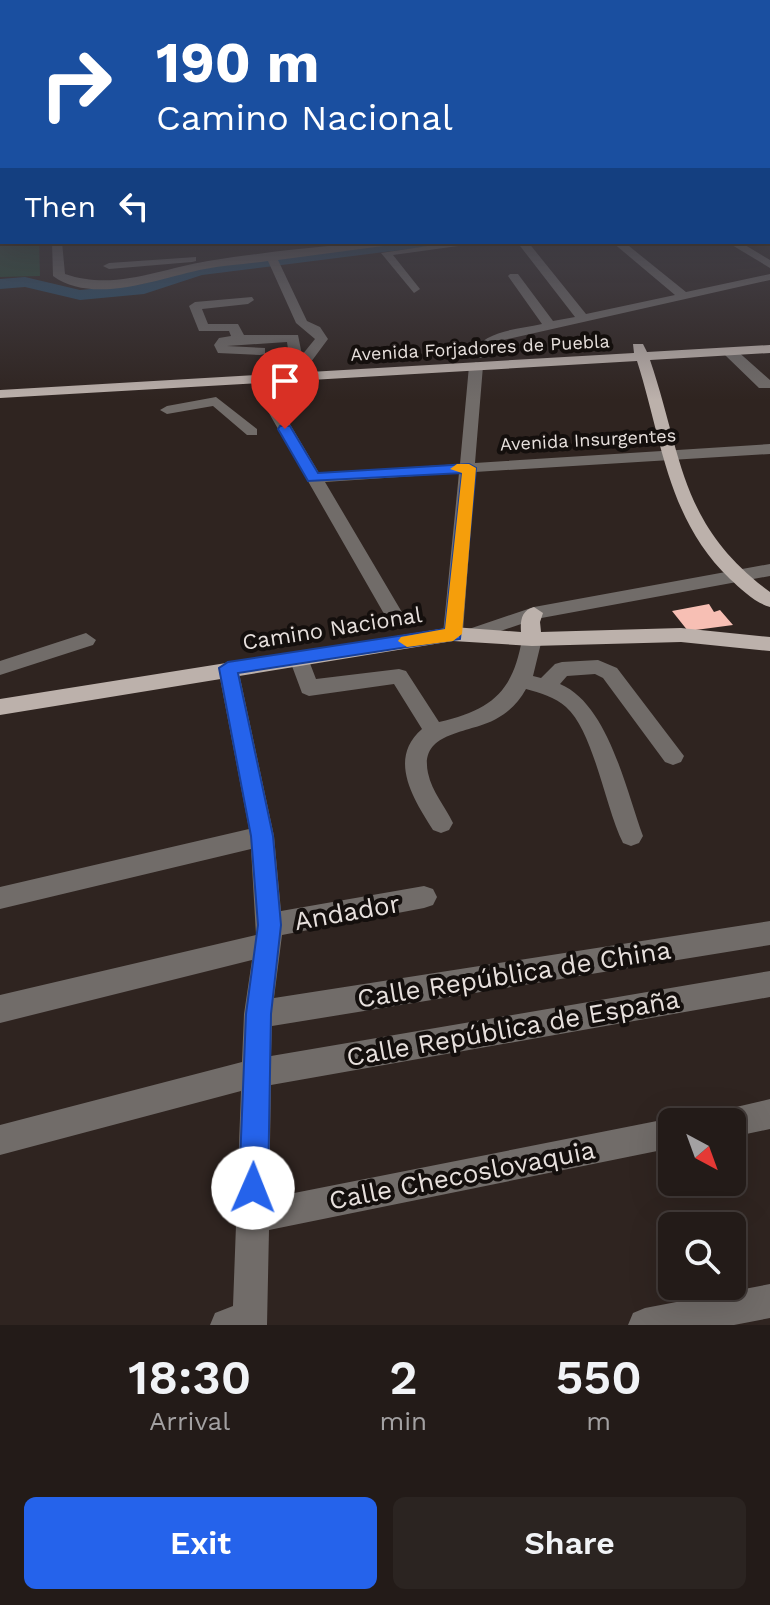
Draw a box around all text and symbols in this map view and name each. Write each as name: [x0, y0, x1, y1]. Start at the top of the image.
text: 190 m: [156, 30, 319, 96]
icon: right: [24, 32, 128, 136]
text: Camino Nacional: [156, 97, 453, 139]
icon: left: [112, 184, 156, 228]
text: Then: [24, 189, 96, 224]
street label: Avenida Forjadores de Puebla: [350, 330, 610, 365]
pin: [251, 347, 319, 429]
icon: arrive: [263, 359, 307, 403]
street label: Avenida Insurgentes: [499, 424, 677, 455]
street label: Camino Nacional: [241, 602, 424, 655]
street label: Andador: [292, 888, 402, 936]
street label: Calle República de China: [355, 934, 673, 1014]
street label: Calle República de España: [344, 984, 682, 1072]
north arrow: [658, 1108, 746, 1196]
map controls: [658, 1108, 746, 1300]
street label: Calle Checoslovaquia: [326, 1134, 598, 1216]
position arrow: [211, 1146, 295, 1230]
button: search: [658, 1212, 746, 1300]
text: 18:30: [128, 1349, 251, 1406]
text: 2: [389, 1349, 418, 1406]
text: 550: [555, 1349, 642, 1406]
text: Arrival: [149, 1406, 230, 1436]
text: min: [379, 1406, 427, 1436]
text: m: [586, 1406, 611, 1436]
button: Exit: [24, 1497, 377, 1589]
button: Share: [393, 1497, 746, 1589]

